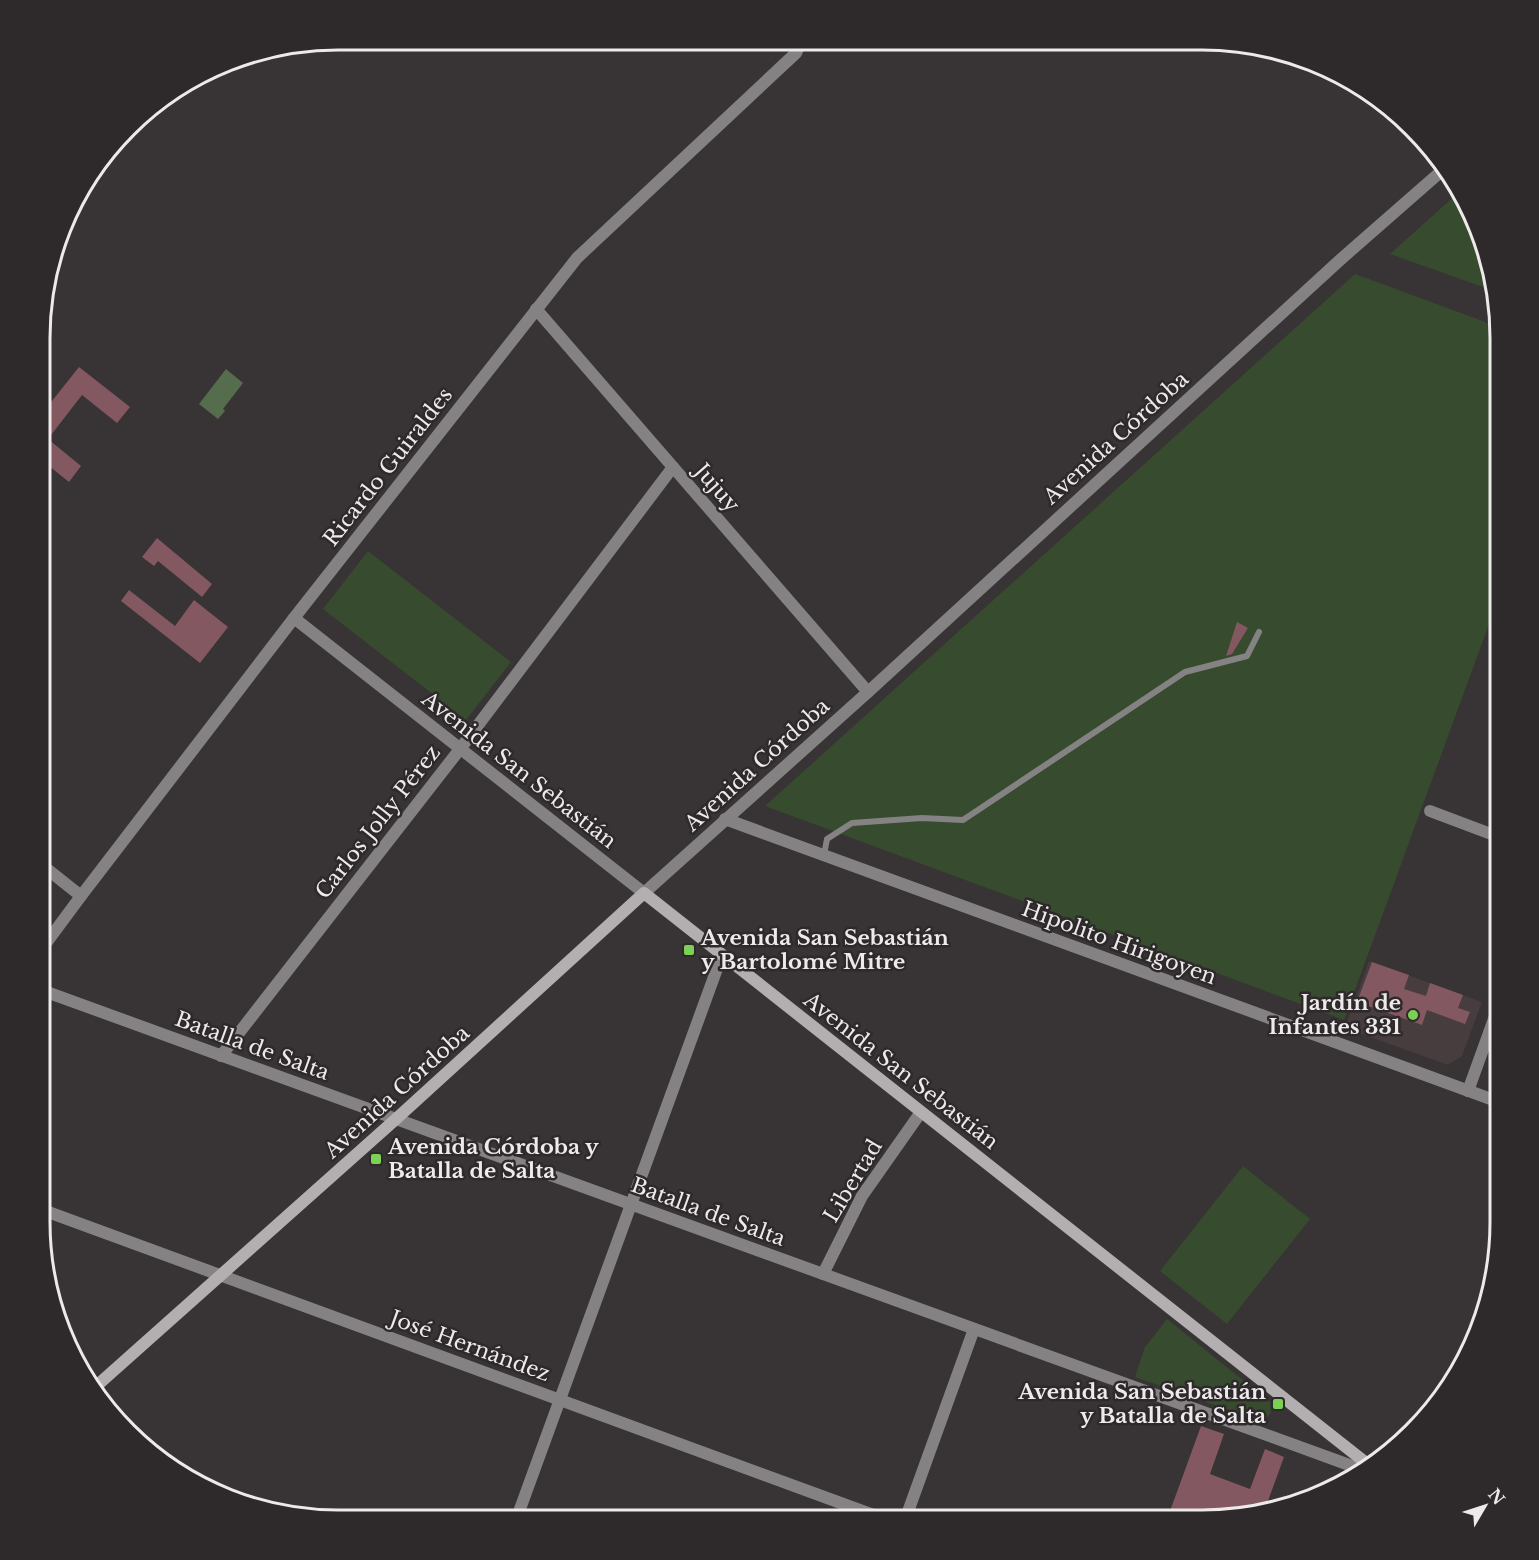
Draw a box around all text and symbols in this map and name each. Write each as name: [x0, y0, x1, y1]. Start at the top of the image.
street label: Avenida Córdoba: [1037, 366, 1194, 511]
street label: Ricardo Guiraldes: [318, 383, 458, 551]
street label: Jujuy: [687, 456, 745, 518]
street label: Avenida San Sebastián: [416, 685, 622, 854]
street label: Avenida Córdoba: [678, 693, 835, 838]
street label: Carlos Jolly Pérez: [310, 740, 446, 904]
street label: Hipolito Hirigoyen: [1018, 896, 1220, 990]
place label: Avenida San Sebastián y Bartolomé Mitre: [700, 925, 949, 975]
marker: Avenida San Sebastián y Bartolomé Mitre: [682, 943, 696, 957]
street label: Avenida San Sebastián: [798, 986, 1004, 1155]
place label: Jardín de Infantes 331: [1269, 990, 1401, 1040]
street label: Batalla de Salta: [171, 1006, 333, 1086]
marker: Jardín de Infantes 331: [1406, 1008, 1420, 1022]
street label: Avenida Córdoba: [318, 1020, 475, 1165]
place label: Avenida Córdoba y Batalla de Salta: [387, 1134, 599, 1184]
street label: Libertad: [818, 1135, 888, 1227]
marker: Avenida Córdoba y Batalla de Salta: [369, 1152, 383, 1166]
street label: Batalla de Salta: [627, 1172, 789, 1252]
street label: José Hernández: [384, 1304, 554, 1387]
place label: Avenida San Sebastián y Batalla de Salta: [1017, 1379, 1266, 1429]
marker: Avenida San Sebastián y Batalla de Salta: [1271, 1397, 1285, 1411]
north arrow: [1455, 1476, 1515, 1536]
text: N: [1484, 1484, 1509, 1509]

